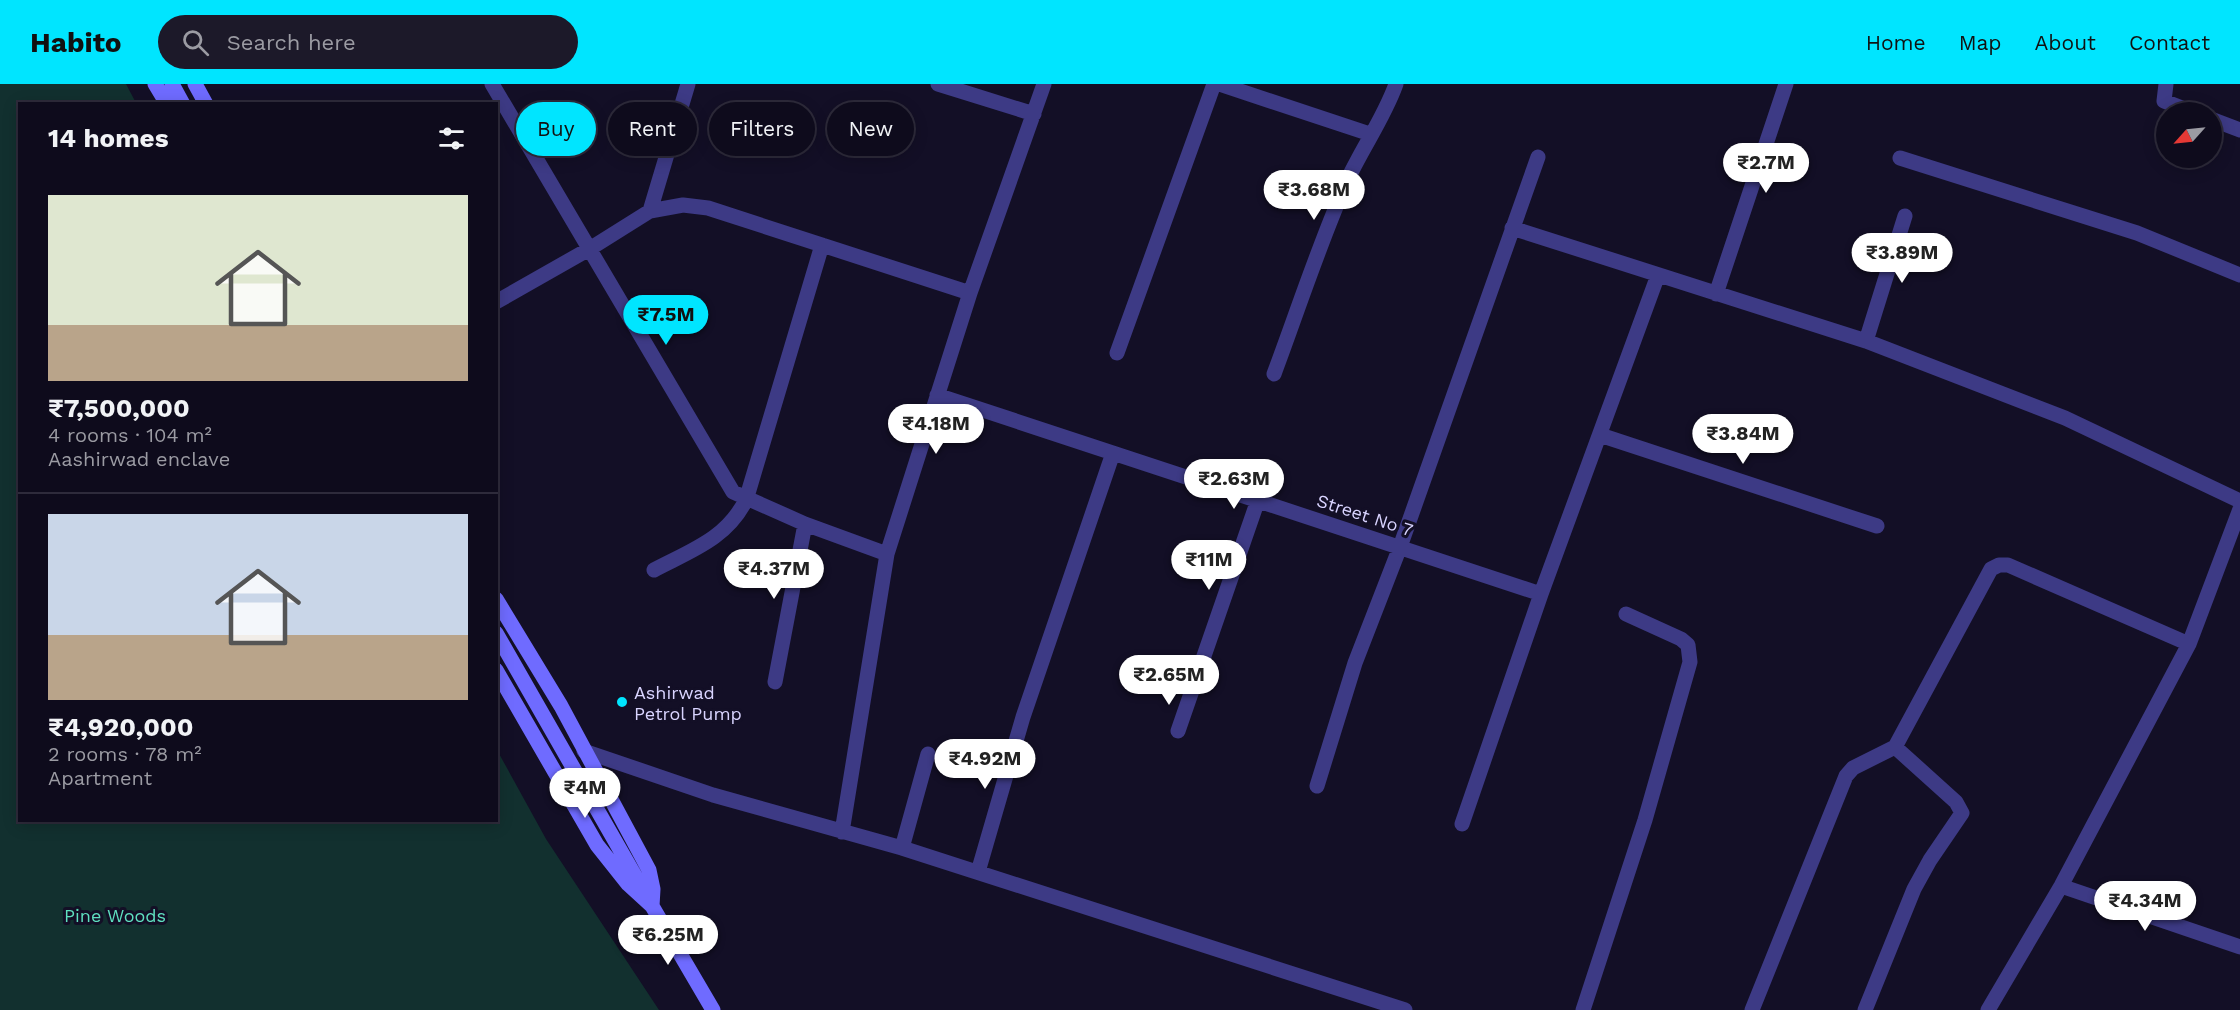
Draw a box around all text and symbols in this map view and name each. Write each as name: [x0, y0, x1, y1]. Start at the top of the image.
search box: [158, 15, 578, 69]
text: Habito: [30, 26, 122, 59]
icon: search: [179, 26, 212, 59]
text: Search here: [227, 30, 356, 55]
text: Home: [1866, 30, 1926, 55]
text: Map: [1959, 30, 2002, 55]
text: About: [2035, 30, 2096, 55]
text: Contact: [2129, 30, 2210, 55]
chip: Buy: [516, 102, 596, 156]
chip: Rent: [608, 102, 697, 156]
chip: Filters: [709, 102, 815, 156]
chip: New: [827, 102, 914, 156]
north arrow: [2156, 102, 2222, 168]
map controls: [2156, 102, 2222, 168]
icon: filters: [435, 122, 468, 155]
text: 14 homes: [48, 123, 169, 153]
pin: ₹2.7M: [1724, 143, 1808, 194]
text: ₹2.7M: [1737, 150, 1795, 174]
pin: ₹3.68M: [1265, 170, 1363, 221]
text: ₹3.68M: [1278, 177, 1350, 201]
pin: ₹3.89M: [1853, 233, 1951, 284]
icon: home: [204, 234, 312, 342]
text: ₹3.89M: [1866, 240, 1938, 264]
pin: ₹7.5M: [624, 295, 708, 346]
text: ₹7.5M: [637, 302, 695, 326]
text: ₹7,500,000: [48, 393, 190, 423]
pin: ₹4.18M: [887, 404, 985, 455]
text: ₹4.18M: [902, 411, 970, 435]
pin: ₹3.84M: [1694, 414, 1792, 465]
text: ₹3.84M: [1706, 421, 1780, 445]
text: 4 rooms · 104 m²: [48, 423, 212, 447]
text: Aashirwad enclave: [48, 447, 230, 471]
pin: ₹2.63M: [1185, 459, 1283, 510]
text: ₹2.63M: [1198, 466, 1270, 490]
street label: Street No 7: [1314, 490, 1416, 540]
pin: ₹11M: [1173, 540, 1245, 591]
text: ₹11M: [1185, 547, 1233, 571]
pin: ₹4.37M: [725, 549, 823, 600]
icon: home: [204, 553, 312, 661]
text: ₹4.37M: [738, 556, 810, 580]
pin: ₹2.65M: [1120, 655, 1218, 706]
text: ₹2.65M: [1133, 662, 1205, 686]
place label: Ashirwad Petrol Pump: [634, 682, 742, 724]
marker: Ashirwad Petrol Pump: [615, 695, 629, 709]
text: ₹4,920,000: [48, 712, 193, 742]
pin: ₹4.92M: [936, 739, 1034, 790]
text: 2 rooms · 78 m²: [48, 742, 202, 766]
text: ₹4.92M: [948, 746, 1022, 770]
text: Apartment: [48, 766, 152, 790]
pin: ₹4M: [556, 768, 614, 819]
text: ₹4M: [563, 775, 607, 799]
pin: ₹4.34M: [2096, 881, 2194, 932]
text: ₹4.34M: [2108, 888, 2182, 912]
park label: Pine Woods: [64, 905, 166, 926]
pin: ₹6.25M: [619, 915, 717, 966]
text: ₹6.25M: [632, 922, 704, 946]

